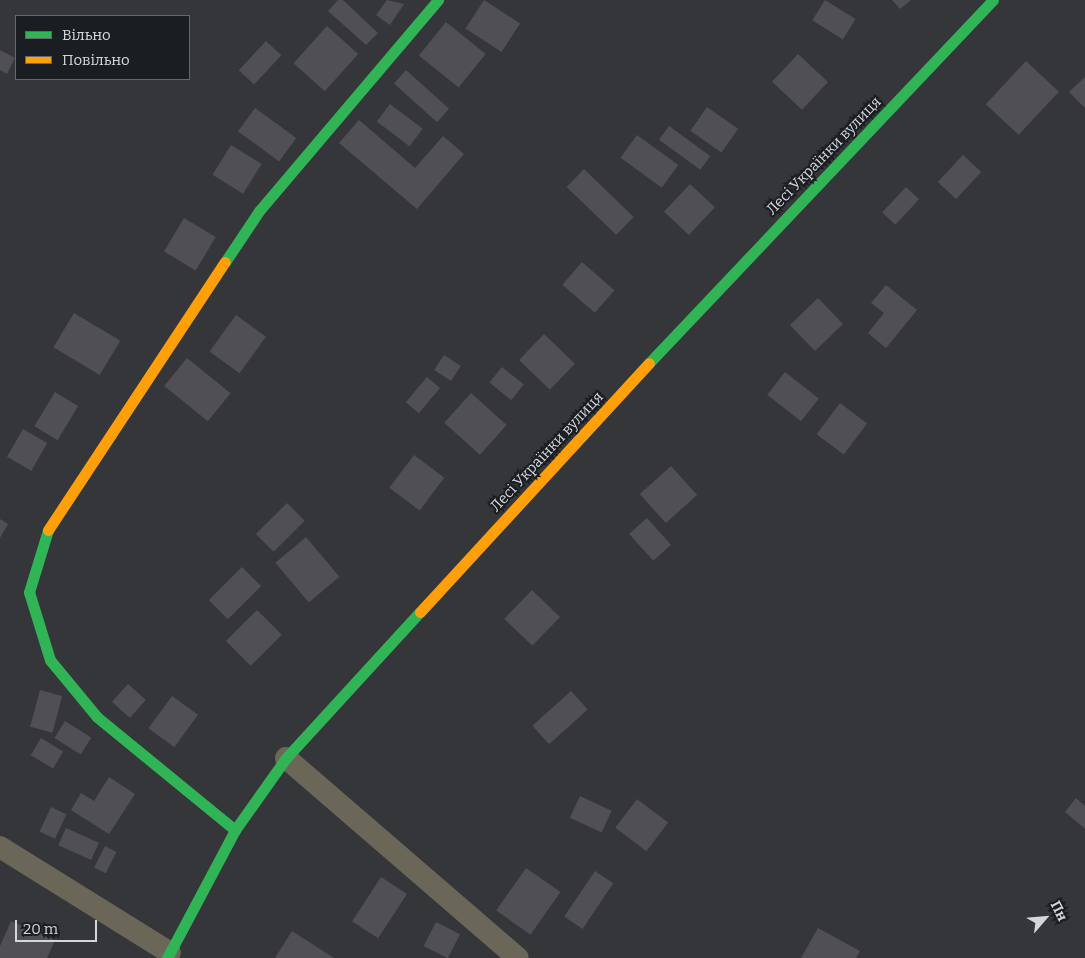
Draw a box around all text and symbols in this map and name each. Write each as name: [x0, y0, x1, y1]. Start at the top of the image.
legend: [15, 15, 190, 80]
text: Вільно: [62, 26, 111, 44]
text: Повільно: [62, 51, 130, 69]
street label: Лесі Українки вулиця: [763, 93, 885, 219]
street label: Лесі Українки вулиця: [487, 388, 607, 516]
north arrow: [1020, 893, 1070, 943]
text: Пн: [1047, 898, 1071, 924]
scale bar: [18, 910, 100, 942]
text: 20 m: [23, 920, 58, 938]

